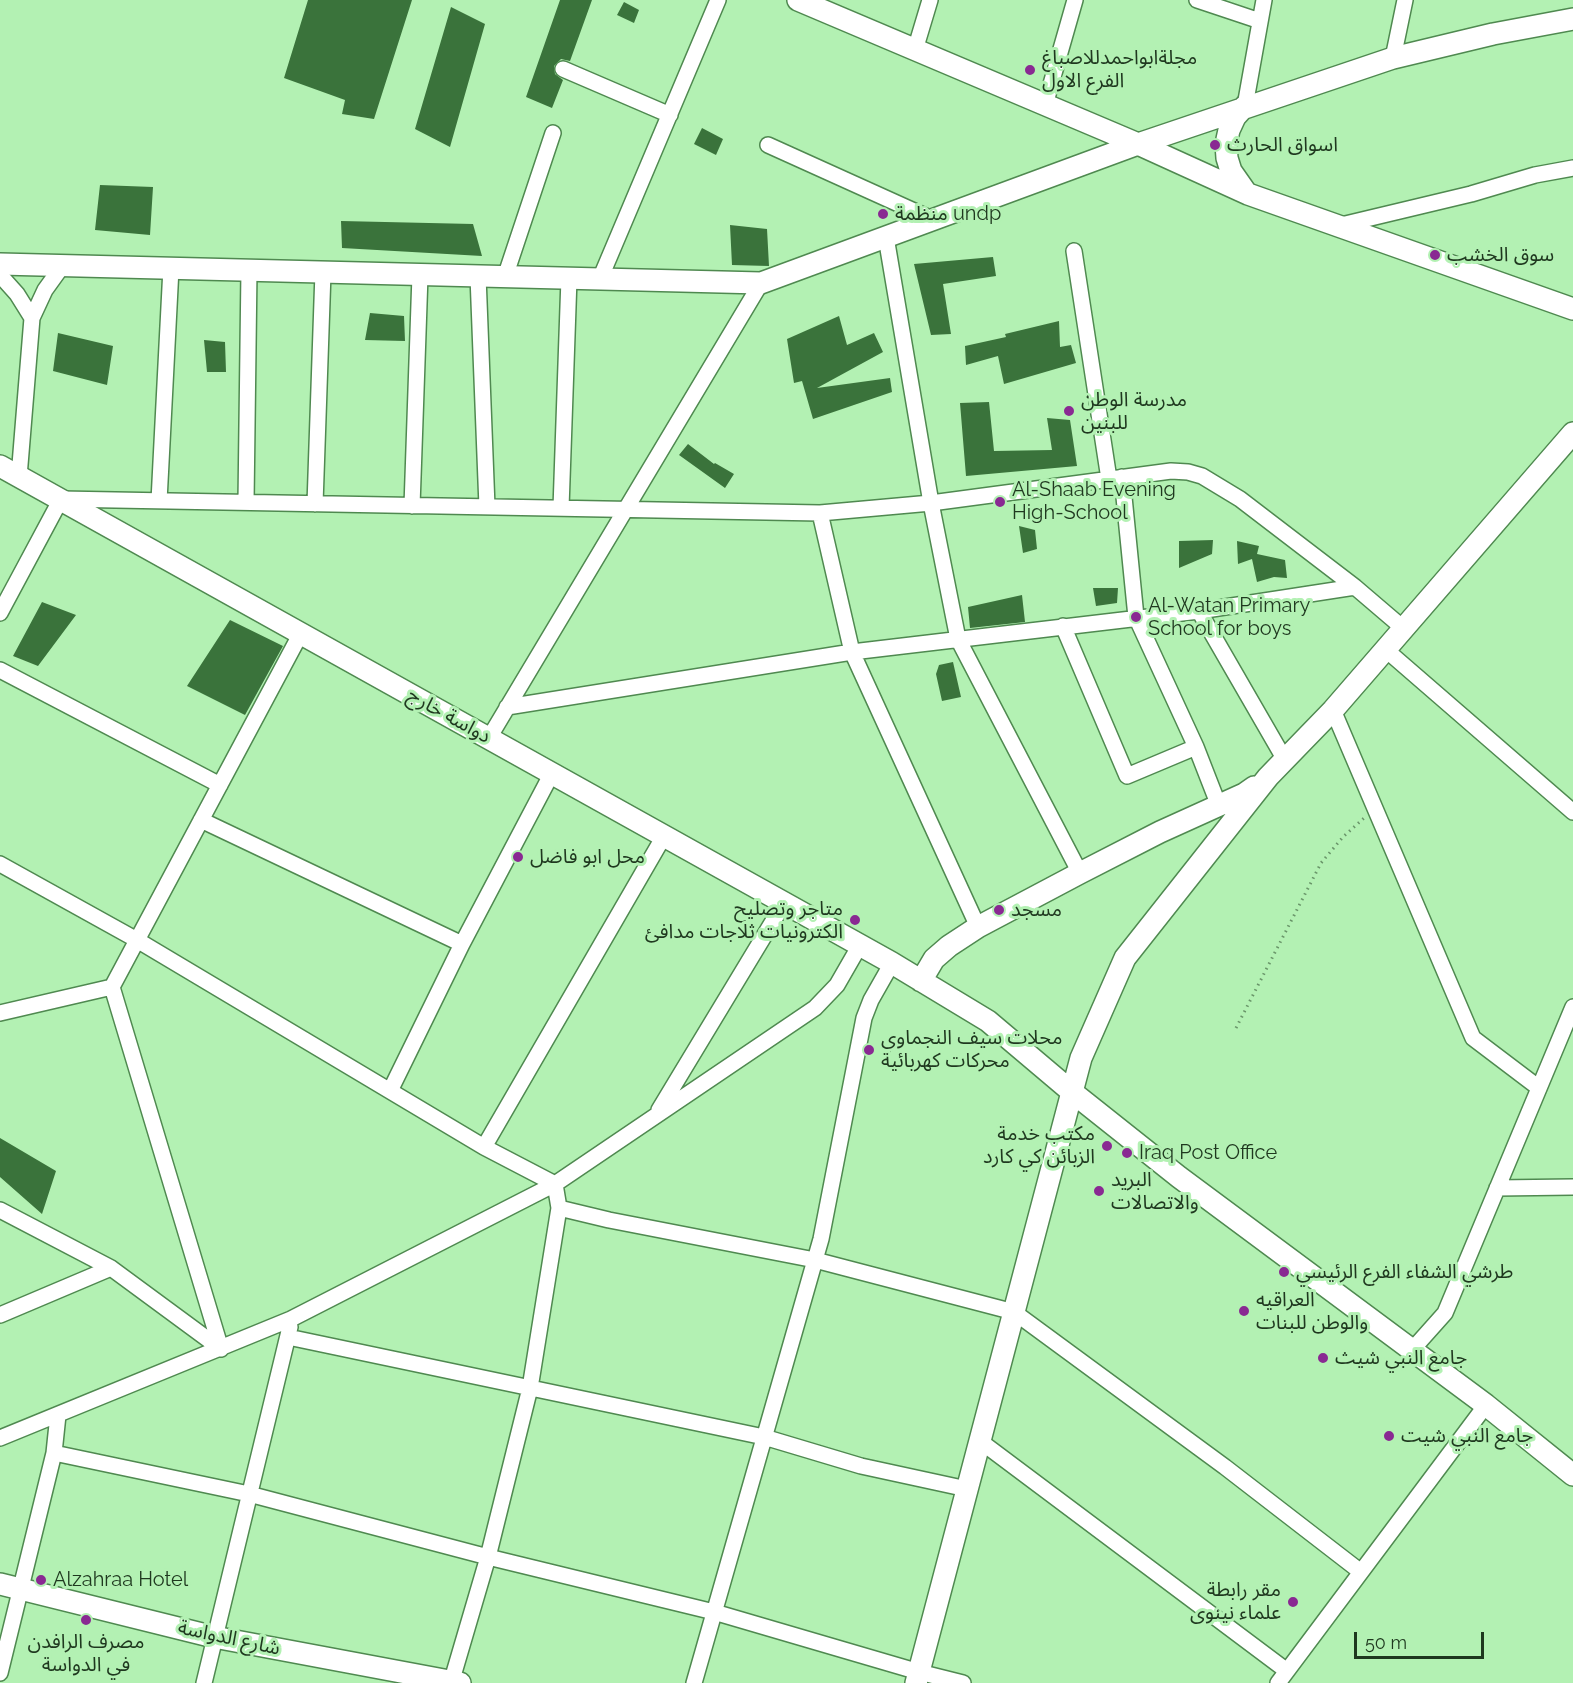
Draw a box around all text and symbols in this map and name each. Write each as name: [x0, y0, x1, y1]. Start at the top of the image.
place label: مجلةابواحمدللاصباغ الفرع الاول: [1042, 46, 1197, 93]
marker: مجلةابواحمدللاصباغ الفرع الاول: [1023, 63, 1037, 77]
place label: اسواق الحارث: [1227, 133, 1338, 157]
marker: اسواق الحارث: [1208, 138, 1222, 152]
place label: منظمة undp: [895, 202, 1001, 226]
marker: منظمة undp: [876, 207, 890, 221]
place label: سوق الخشب: [1447, 243, 1554, 267]
marker: سوق الخشب: [1428, 248, 1442, 262]
place label: مدرسة الوطن للبنين: [1081, 388, 1187, 435]
marker: مدرسة الوطن للبنين: [1062, 404, 1076, 418]
place label: Al-Shaab Evening High-School: [1012, 478, 1176, 525]
marker: Al-Shaab Evening High-School: [993, 495, 1007, 509]
place label: Al-Watan Primary School for boys: [1148, 594, 1310, 641]
marker: Al-Watan Primary School for boys: [1129, 610, 1143, 624]
street label: دواسة خارج: [403, 683, 495, 749]
place label: محل ابو فاضل: [530, 845, 645, 869]
marker: محل ابو فاضل: [511, 850, 525, 864]
place label: متاجر وتصليح الكترونيات ثلاجات مدافئ: [645, 897, 843, 944]
place label: مسجد: [1011, 898, 1062, 922]
marker: مسجد: [992, 903, 1006, 917]
marker: متاجر وتصليح الكترونيات ثلاجات مدافئ: [848, 913, 862, 927]
place label: محلات سيف النجماوي محركات كهربائية: [881, 1026, 1062, 1073]
marker: محلات سيف النجماوي محركات كهربائية: [862, 1043, 876, 1057]
place label: مكتب خدمة الزبائن كي كارد: [983, 1122, 1095, 1169]
marker: مكتب خدمة الزبائن كي كارد: [1100, 1139, 1114, 1153]
place label: Iraq Post Office: [1139, 1141, 1277, 1165]
marker: Iraq Post Office: [1120, 1146, 1134, 1160]
place label: البريد والاتصالات: [1111, 1168, 1199, 1215]
marker: البريد والاتصالات: [1092, 1184, 1106, 1198]
place label: طرشي الشفاء الفرع الرئيسي: [1296, 1260, 1513, 1284]
marker: طرشي الشفاء الفرع الرئيسي: [1277, 1265, 1291, 1279]
place label: العراقيه والوطن للبنات: [1256, 1288, 1368, 1335]
marker: العراقيه والوطن للبنات: [1237, 1304, 1251, 1318]
place label: جامع النبي شيث: [1335, 1346, 1467, 1370]
marker: جامع النبي شيث: [1316, 1351, 1330, 1365]
place label: جامع النبي شيت: [1401, 1424, 1533, 1448]
marker: جامع النبي شيت: [1382, 1429, 1396, 1443]
place label: Alzahraa Hotel: [53, 1568, 188, 1592]
marker: Alzahraa Hotel: [34, 1573, 48, 1587]
place label: مقر رابطة علماء نينوى: [1190, 1578, 1281, 1625]
marker: مقر رابطة علماء نينوى: [1286, 1595, 1300, 1609]
marker: مصرف الرافدن في الدواسة: [79, 1613, 93, 1627]
street label: شارع الدواسة: [176, 1615, 282, 1661]
scale bar: [1357, 1620, 1488, 1658]
place label: مصرف الرافدن في الدواسة: [28, 1630, 144, 1677]
text: 50 m: [1365, 1632, 1407, 1653]

